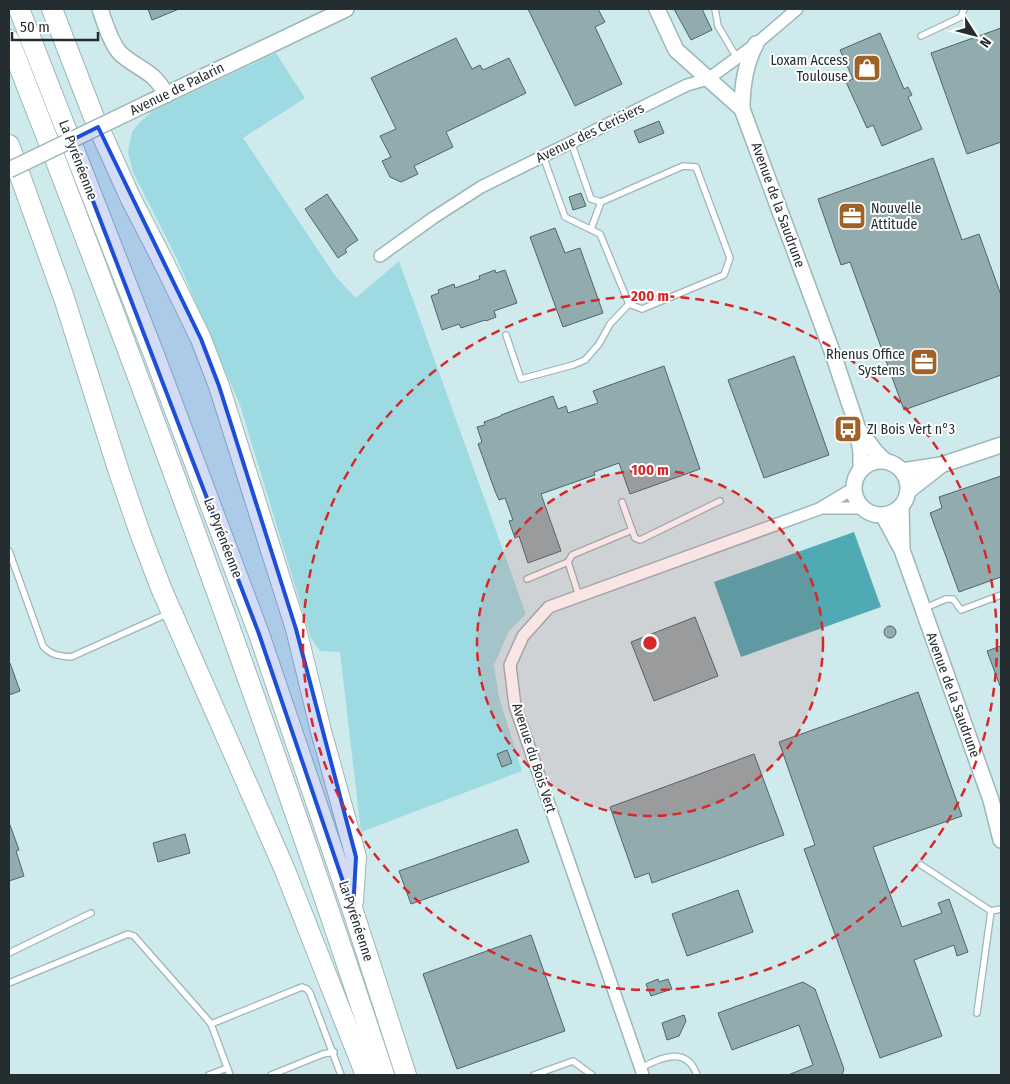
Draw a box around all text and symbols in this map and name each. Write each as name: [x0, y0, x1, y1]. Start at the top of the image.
scale bar: [12, 10, 99, 42]
north arrow: [950, 10, 1000, 60]
text: 50 m: [20, 18, 50, 36]
text: N: [976, 34, 994, 51]
place label: Loxam Access Toulouse: [770, 52, 848, 85]
shop icon: Loxam Access Toulouse: [852, 53, 882, 83]
street label: Avenue de Palarin: [127, 59, 227, 119]
street label: Avenue des Cerisiers: [533, 99, 647, 167]
street label: La Pyrénéenne: [55, 118, 101, 202]
street label: Avenue de la Saudrune: [747, 140, 809, 270]
place label: Nouvelle Attitude: [871, 200, 922, 233]
office icon: Nouvelle Attitude: [837, 201, 867, 231]
text: 200 m: [630, 287, 669, 305]
place label: Rhenus Office Systems: [826, 346, 905, 379]
office icon: Rhenus Office Systems: [909, 347, 939, 377]
bus stop icon: ZI Bois Vert n°3: [833, 414, 863, 444]
place label: ZI Bois Vert n°3: [867, 421, 955, 438]
text: 100 m: [631, 461, 669, 479]
street label: La Pyrénéenne: [200, 496, 246, 580]
street label: Avenue de la Saudrune: [922, 630, 984, 760]
centre of rings: [641, 634, 659, 652]
street label: Avenue du Bois Vert: [508, 701, 560, 815]
street label: La Pyrénéenne: [335, 878, 377, 964]

